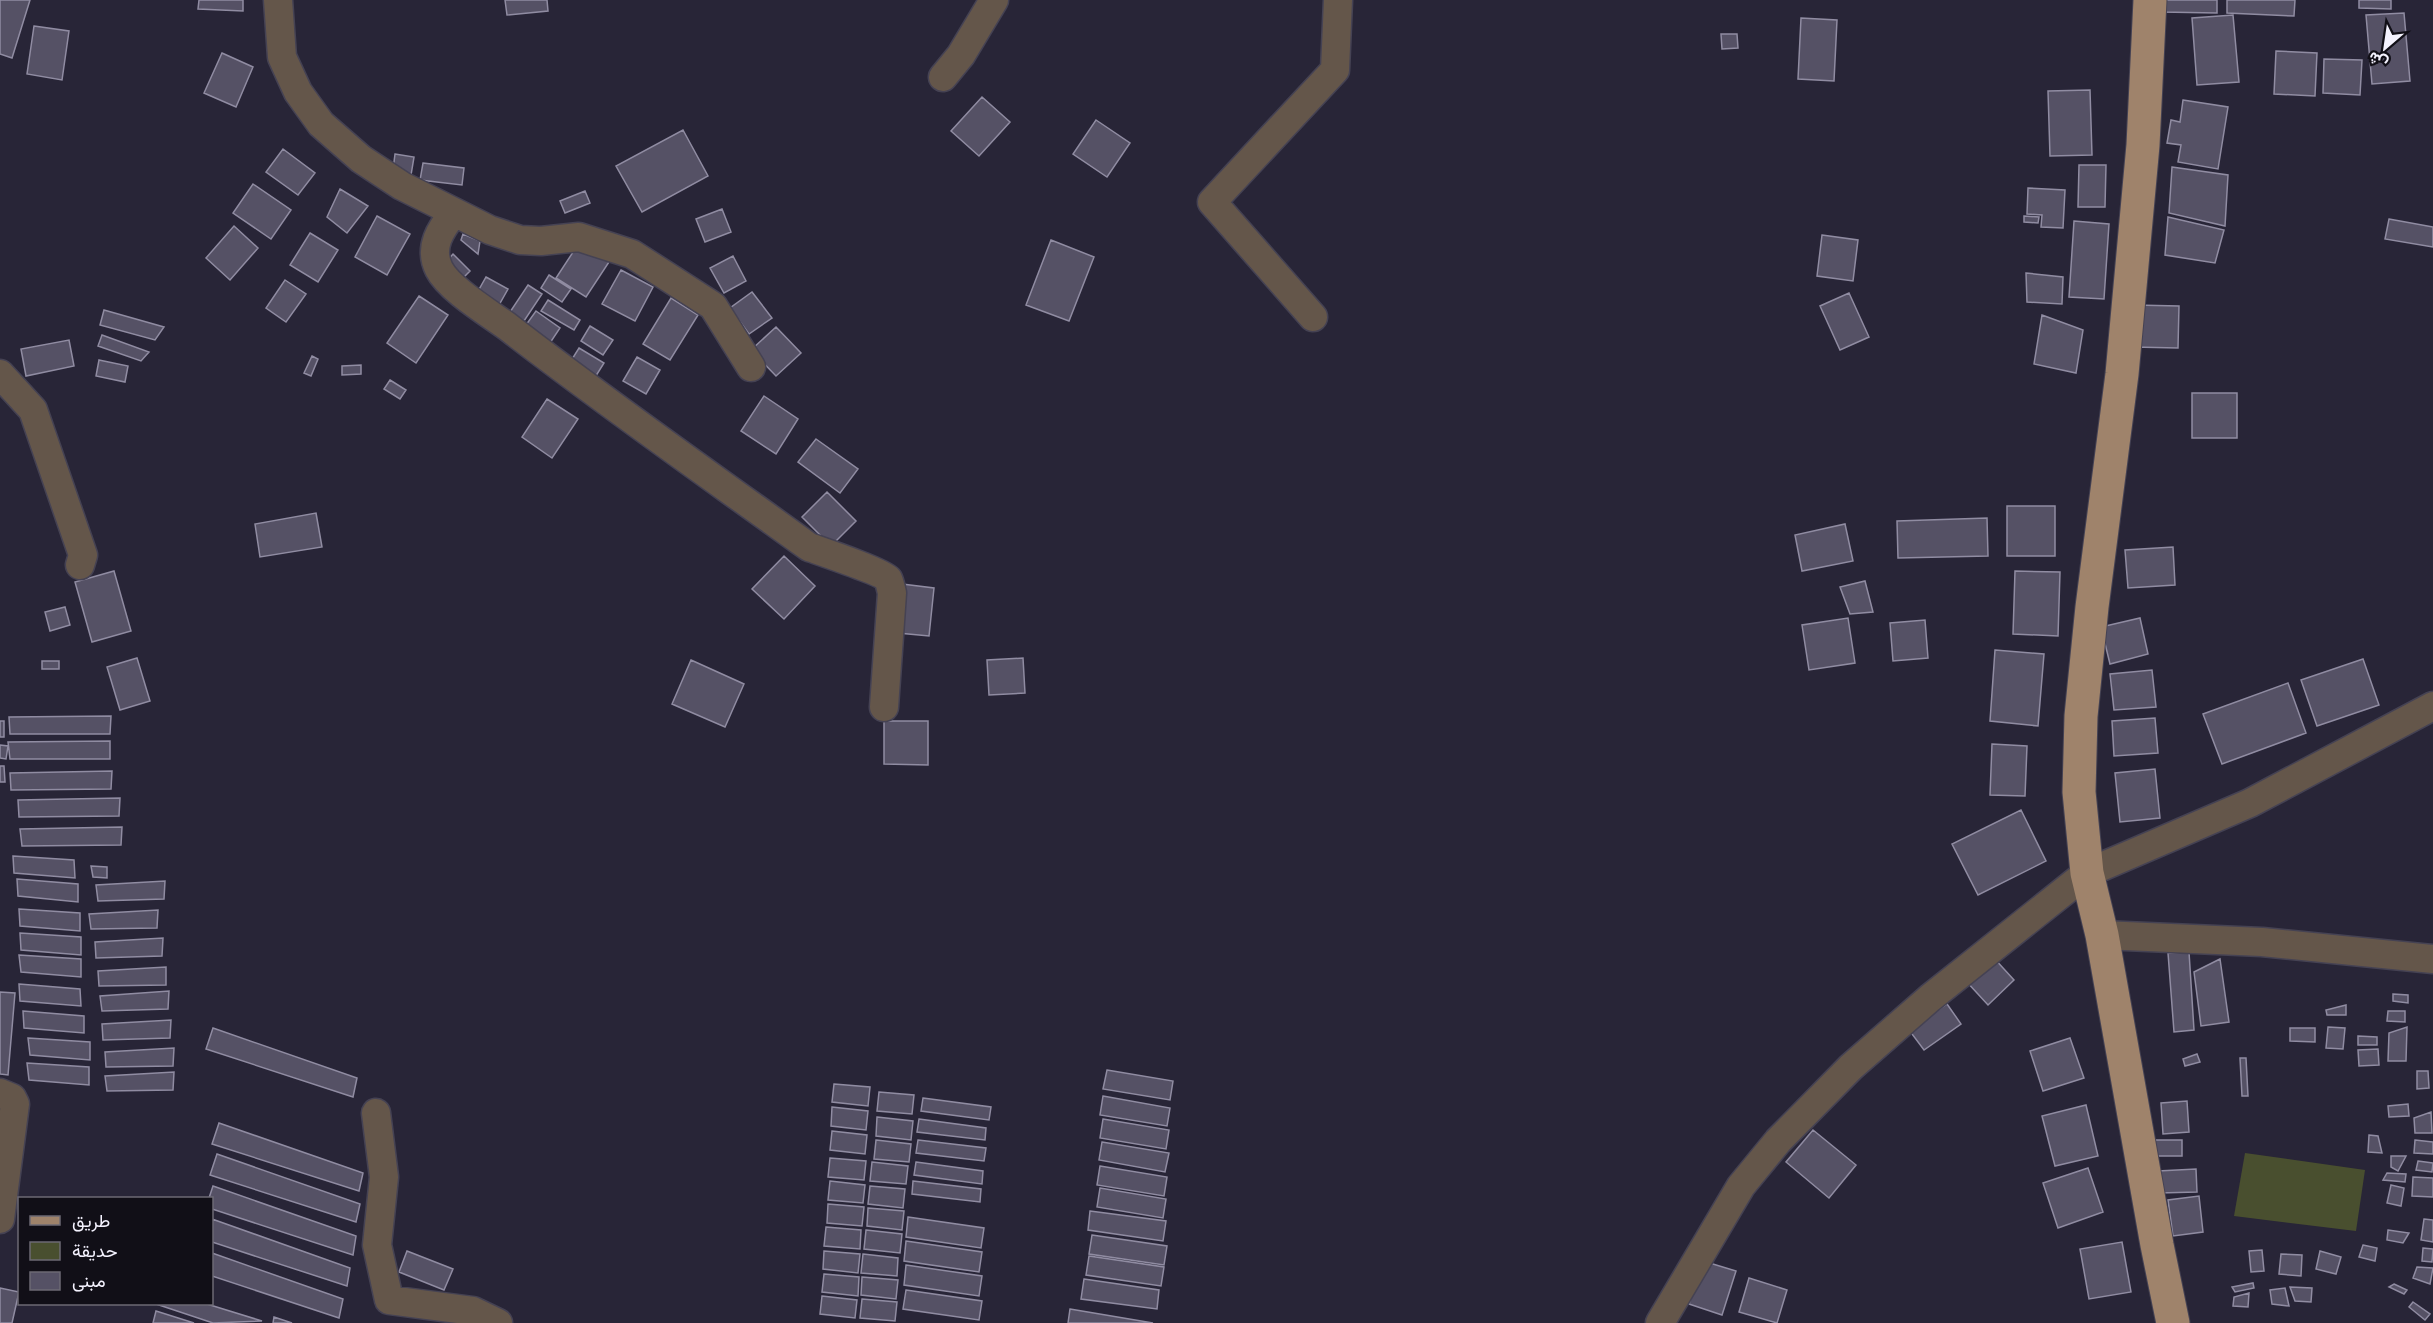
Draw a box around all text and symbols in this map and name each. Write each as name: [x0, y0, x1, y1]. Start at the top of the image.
north arrow: [2355, 18, 2415, 78]
text: ش: [2365, 48, 2391, 74]
legend: [18, 1197, 213, 1305]
text: طريق: [72, 1210, 110, 1232]
text: حديقة: [72, 1240, 118, 1261]
text: مبنى: [72, 1270, 106, 1292]

